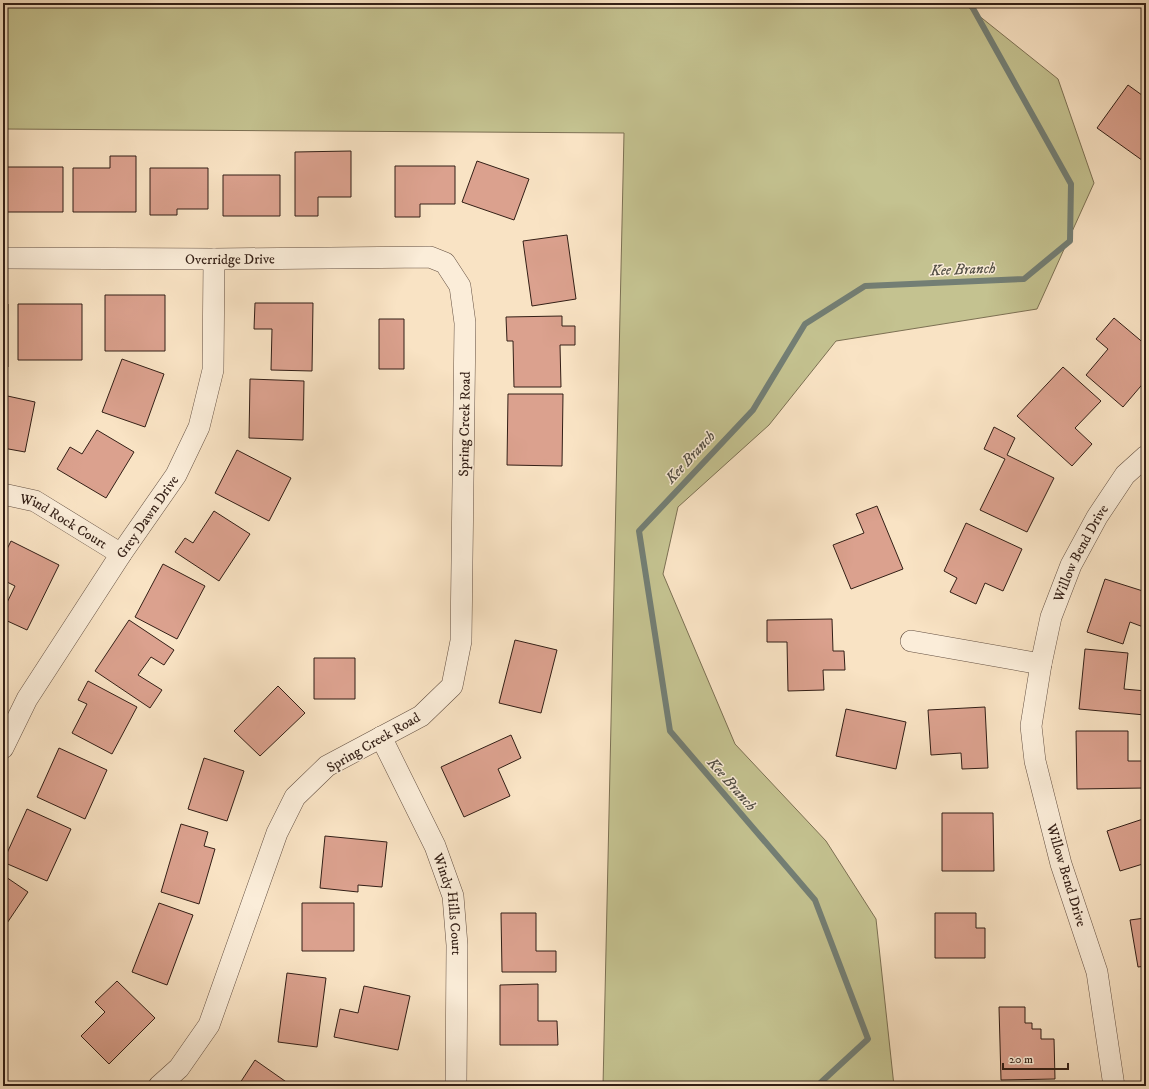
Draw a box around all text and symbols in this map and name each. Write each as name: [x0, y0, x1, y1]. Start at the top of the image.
street label: Overridge Drive: [185, 250, 275, 269]
water label: Kee Branch: [929, 259, 996, 280]
street label: Spring Creek Road: [455, 371, 475, 477]
water label: Kee Branch: [661, 427, 720, 488]
street label: Grey Dawn Drive: [113, 472, 183, 562]
street label: Wind Rock Court: [17, 490, 111, 554]
street label: Willow Bend Drive: [1049, 501, 1113, 605]
street label: Spring Creek Road: [323, 709, 424, 777]
water label: Kee Branch: [702, 753, 760, 815]
street label: Willow Bend Drive: [1042, 821, 1090, 929]
street label: Windy Hills Court: [428, 850, 465, 956]
scale bar: [1003, 1045, 1068, 1071]
text: 20 m: [1009, 1052, 1033, 1067]

